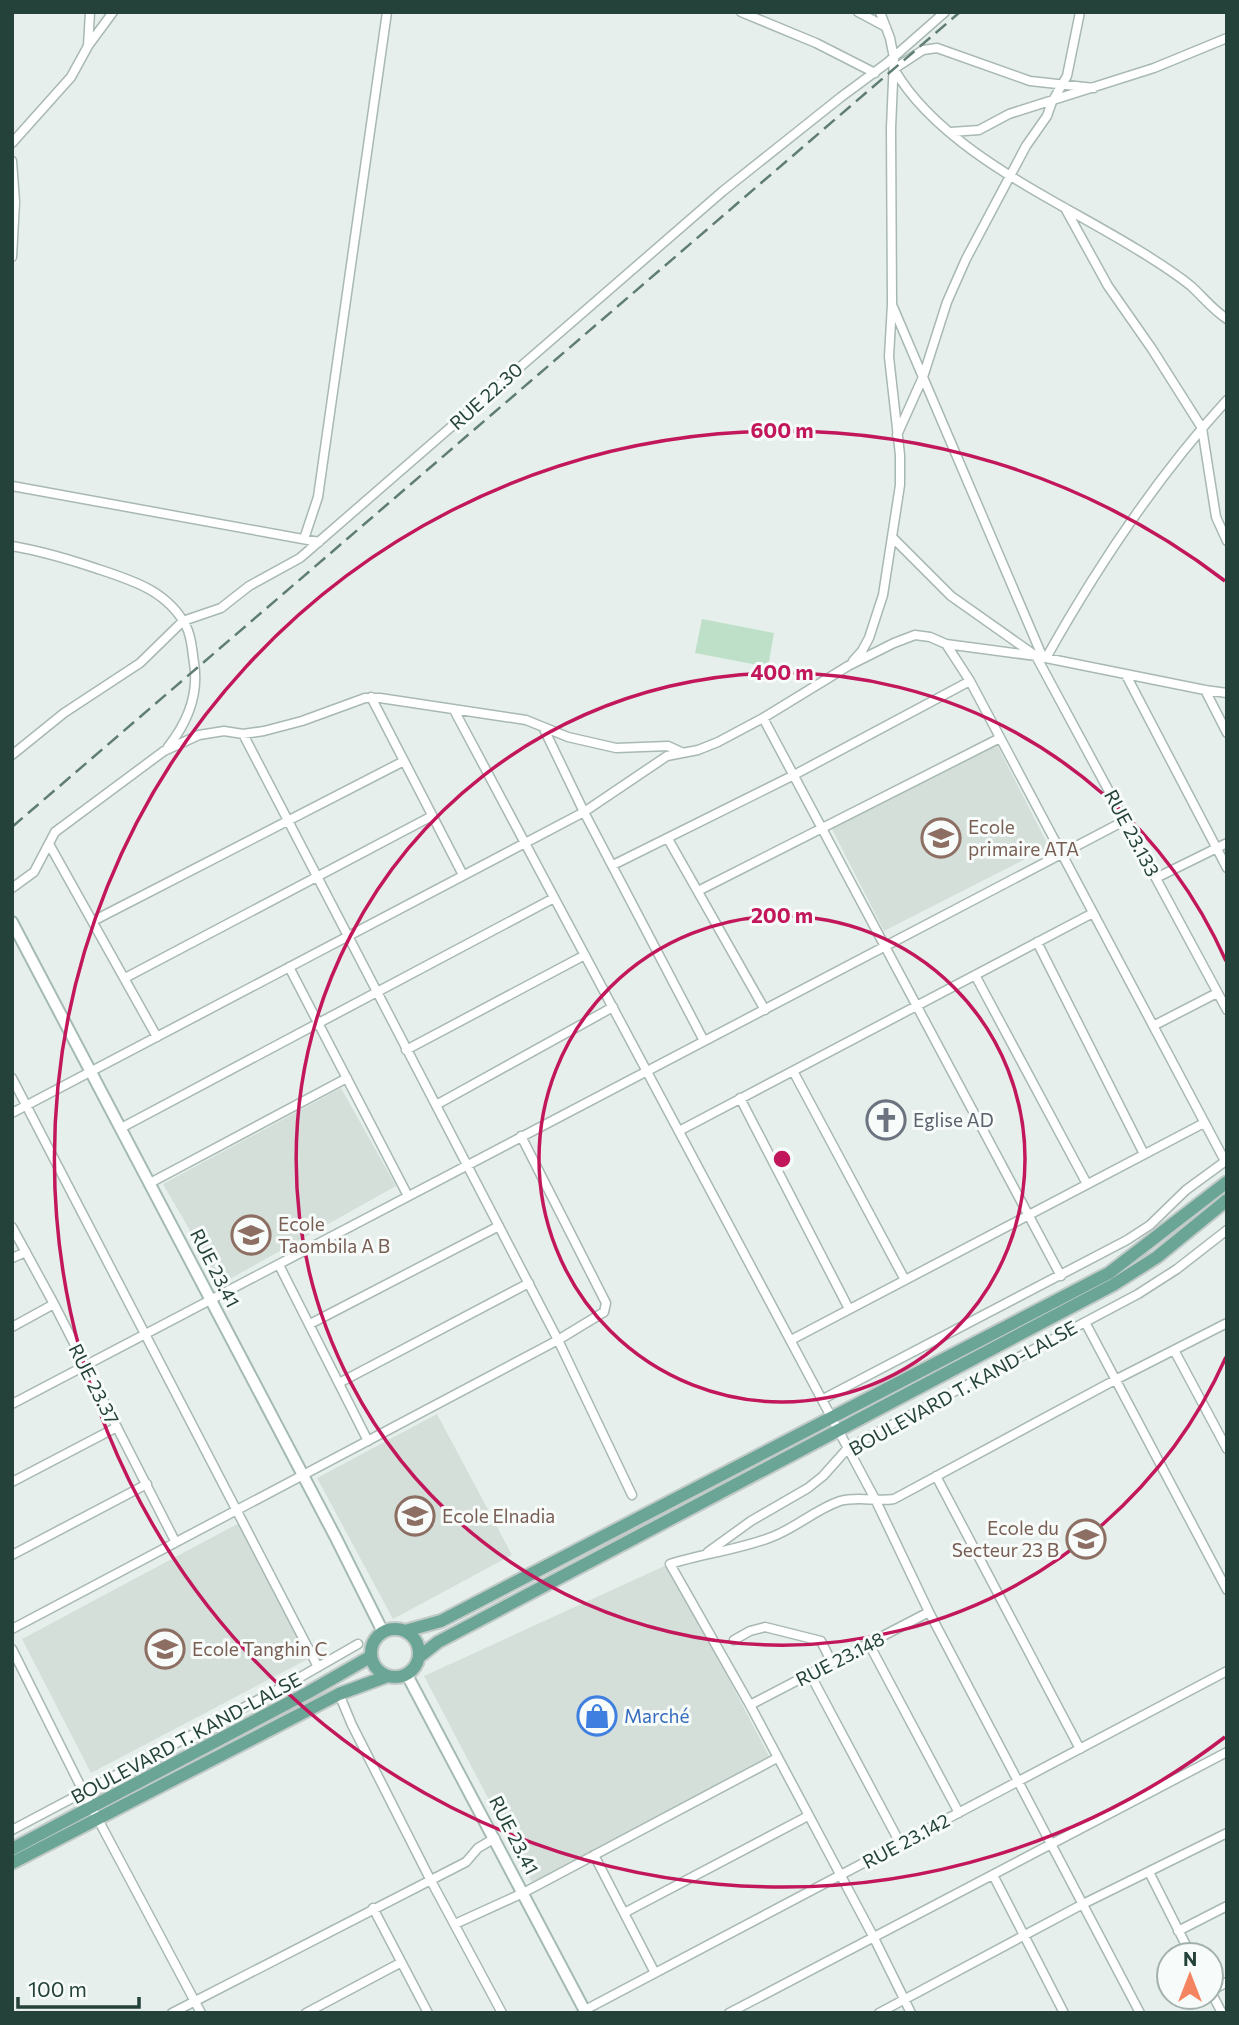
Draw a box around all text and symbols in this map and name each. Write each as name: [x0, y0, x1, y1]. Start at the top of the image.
street label: RUE 22.30: [445, 357, 527, 434]
text: 600 m: [750, 417, 814, 442]
text: 400 m: [750, 659, 814, 684]
street label: RUE 23.133: [1100, 785, 1165, 880]
place label: Ecole primaire ATA: [968, 815, 1079, 860]
school or university icon: Ecole primaire ATA: [920, 817, 962, 859]
text: 200 m: [751, 902, 813, 927]
church icon: Eglise AD: [865, 1099, 907, 1141]
place label: Eglise AD: [913, 1108, 994, 1131]
centre of rings: [770, 1147, 794, 1171]
place label: Ecole Taombila A B: [278, 1212, 390, 1257]
school or university icon: Ecole Taombila A B: [230, 1214, 272, 1256]
street label: RUE 23.41: [186, 1225, 245, 1311]
street label: BOULEVARD T. KAND-LALSE: [845, 1315, 1081, 1460]
street label: RUE 23.37: [64, 1340, 125, 1428]
school or university icon: Ecole Elnadia: [394, 1495, 436, 1537]
place label: Ecole Elnadia: [442, 1504, 555, 1527]
place label: Ecole du Secteur 23 B: [952, 1516, 1059, 1561]
school or university icon: Ecole du Secteur 23 B: [1065, 1518, 1107, 1560]
street label: RUE 23.148: [792, 1626, 888, 1691]
school or university icon: Ecole Tanghin C: [144, 1628, 186, 1670]
place label: Ecole Tanghin C: [192, 1637, 327, 1660]
street label: BOULEVARD T. KAND-LALSE: [67, 1667, 305, 1808]
shop icon: Marché: [576, 1695, 618, 1737]
place label: Marché: [624, 1704, 690, 1727]
street label: RUE 23.41: [485, 1792, 544, 1878]
street label: RUE 23.142: [858, 1808, 953, 1873]
north arrow: [1155, 1941, 1225, 2011]
text: N: [1183, 1947, 1197, 1970]
scale bar: [18, 1966, 138, 2010]
text: 100 m: [28, 1976, 87, 2001]

